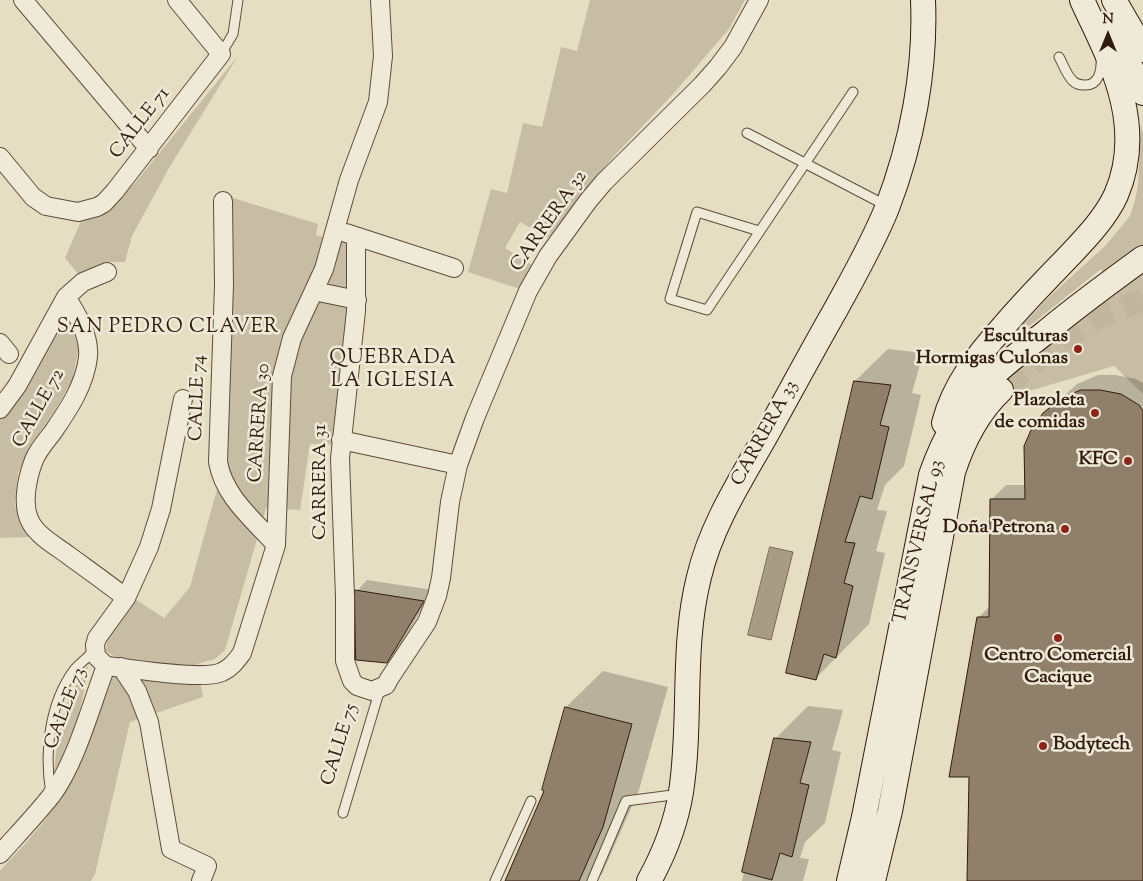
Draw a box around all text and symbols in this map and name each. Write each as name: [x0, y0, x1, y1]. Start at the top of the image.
north arrow: [1083, 10, 1133, 60]
text: N: [1102, 10, 1114, 30]
street label: CALLE 71: [106, 84, 176, 164]
street label: CARRERA 32: [507, 167, 593, 277]
district label: SAN PEDRO CLAVER: [55, 317, 281, 341]
place label: Esculturas Hormigas Culonas: [916, 327, 1068, 371]
marker: Esculturas Hormigas Culonas: [1072, 343, 1084, 355]
district label: QUEBRADA LA IGLESIA: [328, 348, 458, 395]
street label: CALLE 74: [186, 355, 212, 441]
street label: CARRERA 30: [245, 363, 277, 483]
street label: CALLE 72: [9, 366, 71, 452]
street label: CARRERA 33: [728, 377, 804, 491]
place label: Plazoleta de comidas: [995, 391, 1085, 435]
marker: Plazoleta de comidas: [1089, 407, 1101, 419]
street label: CARRERA 31: [311, 424, 333, 540]
place label: KFC: [1078, 450, 1118, 472]
marker: KFC: [1122, 455, 1134, 467]
street label: TRANSVERSAL 93: [890, 458, 950, 626]
place label: Doña Petrona: [943, 518, 1055, 540]
marker: Doña Petrona: [1059, 523, 1071, 535]
marker: Centro Comercial Cacique: [1052, 632, 1064, 644]
place label: Centro Comercial Cacique: [984, 646, 1132, 690]
street label: CALLE 73: [41, 665, 93, 753]
street label: CALLE 75: [318, 701, 364, 789]
place label: Bodytech: [1053, 735, 1130, 757]
marker: Bodytech: [1037, 740, 1049, 752]

